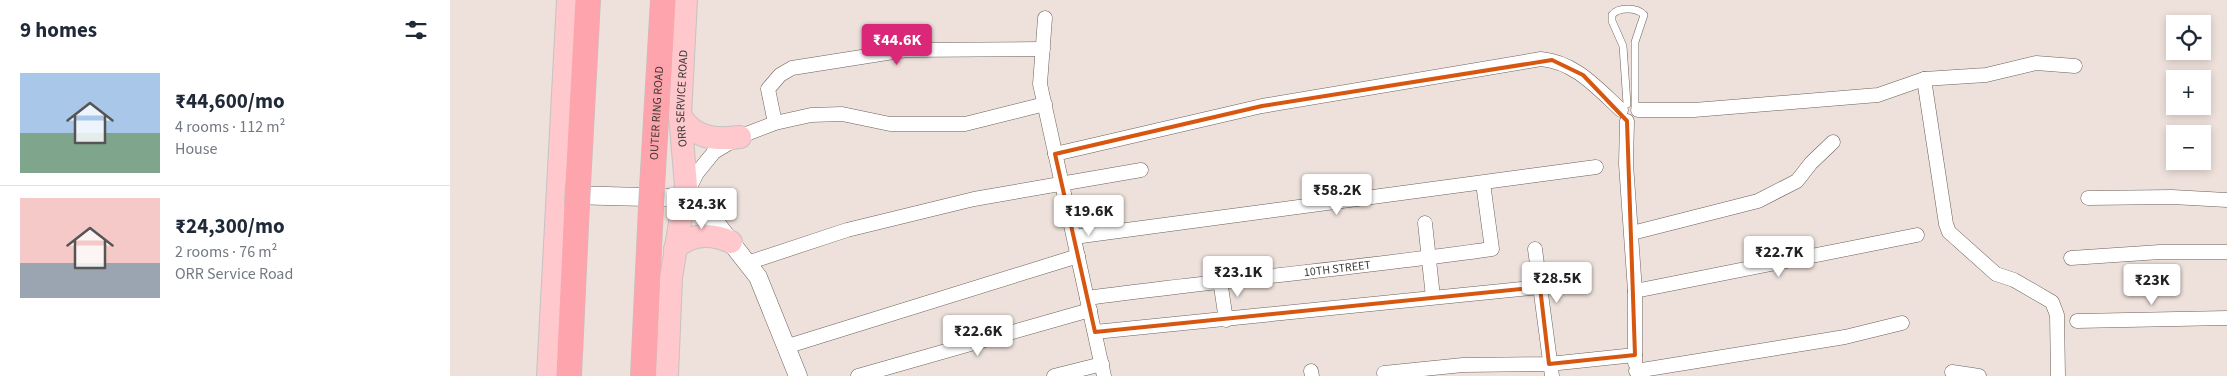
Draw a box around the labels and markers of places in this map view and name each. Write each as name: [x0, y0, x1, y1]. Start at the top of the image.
pin: ₹44.6K: [856, 23, 938, 66]
pin: ₹58.2K: [1296, 174, 1378, 216]
pin: ₹24.3K: [661, 188, 743, 230]
pin: ₹19.6K: [1048, 194, 1130, 237]
pin: ₹22.7K: [1738, 236, 1820, 278]
pin: ₹23.1K: [1197, 256, 1279, 298]
pin: ₹28.5K: [1516, 262, 1598, 304]
pin: ₹23K: [2122, 264, 2182, 306]
pin: ₹22.6K: [937, 314, 1019, 357]

